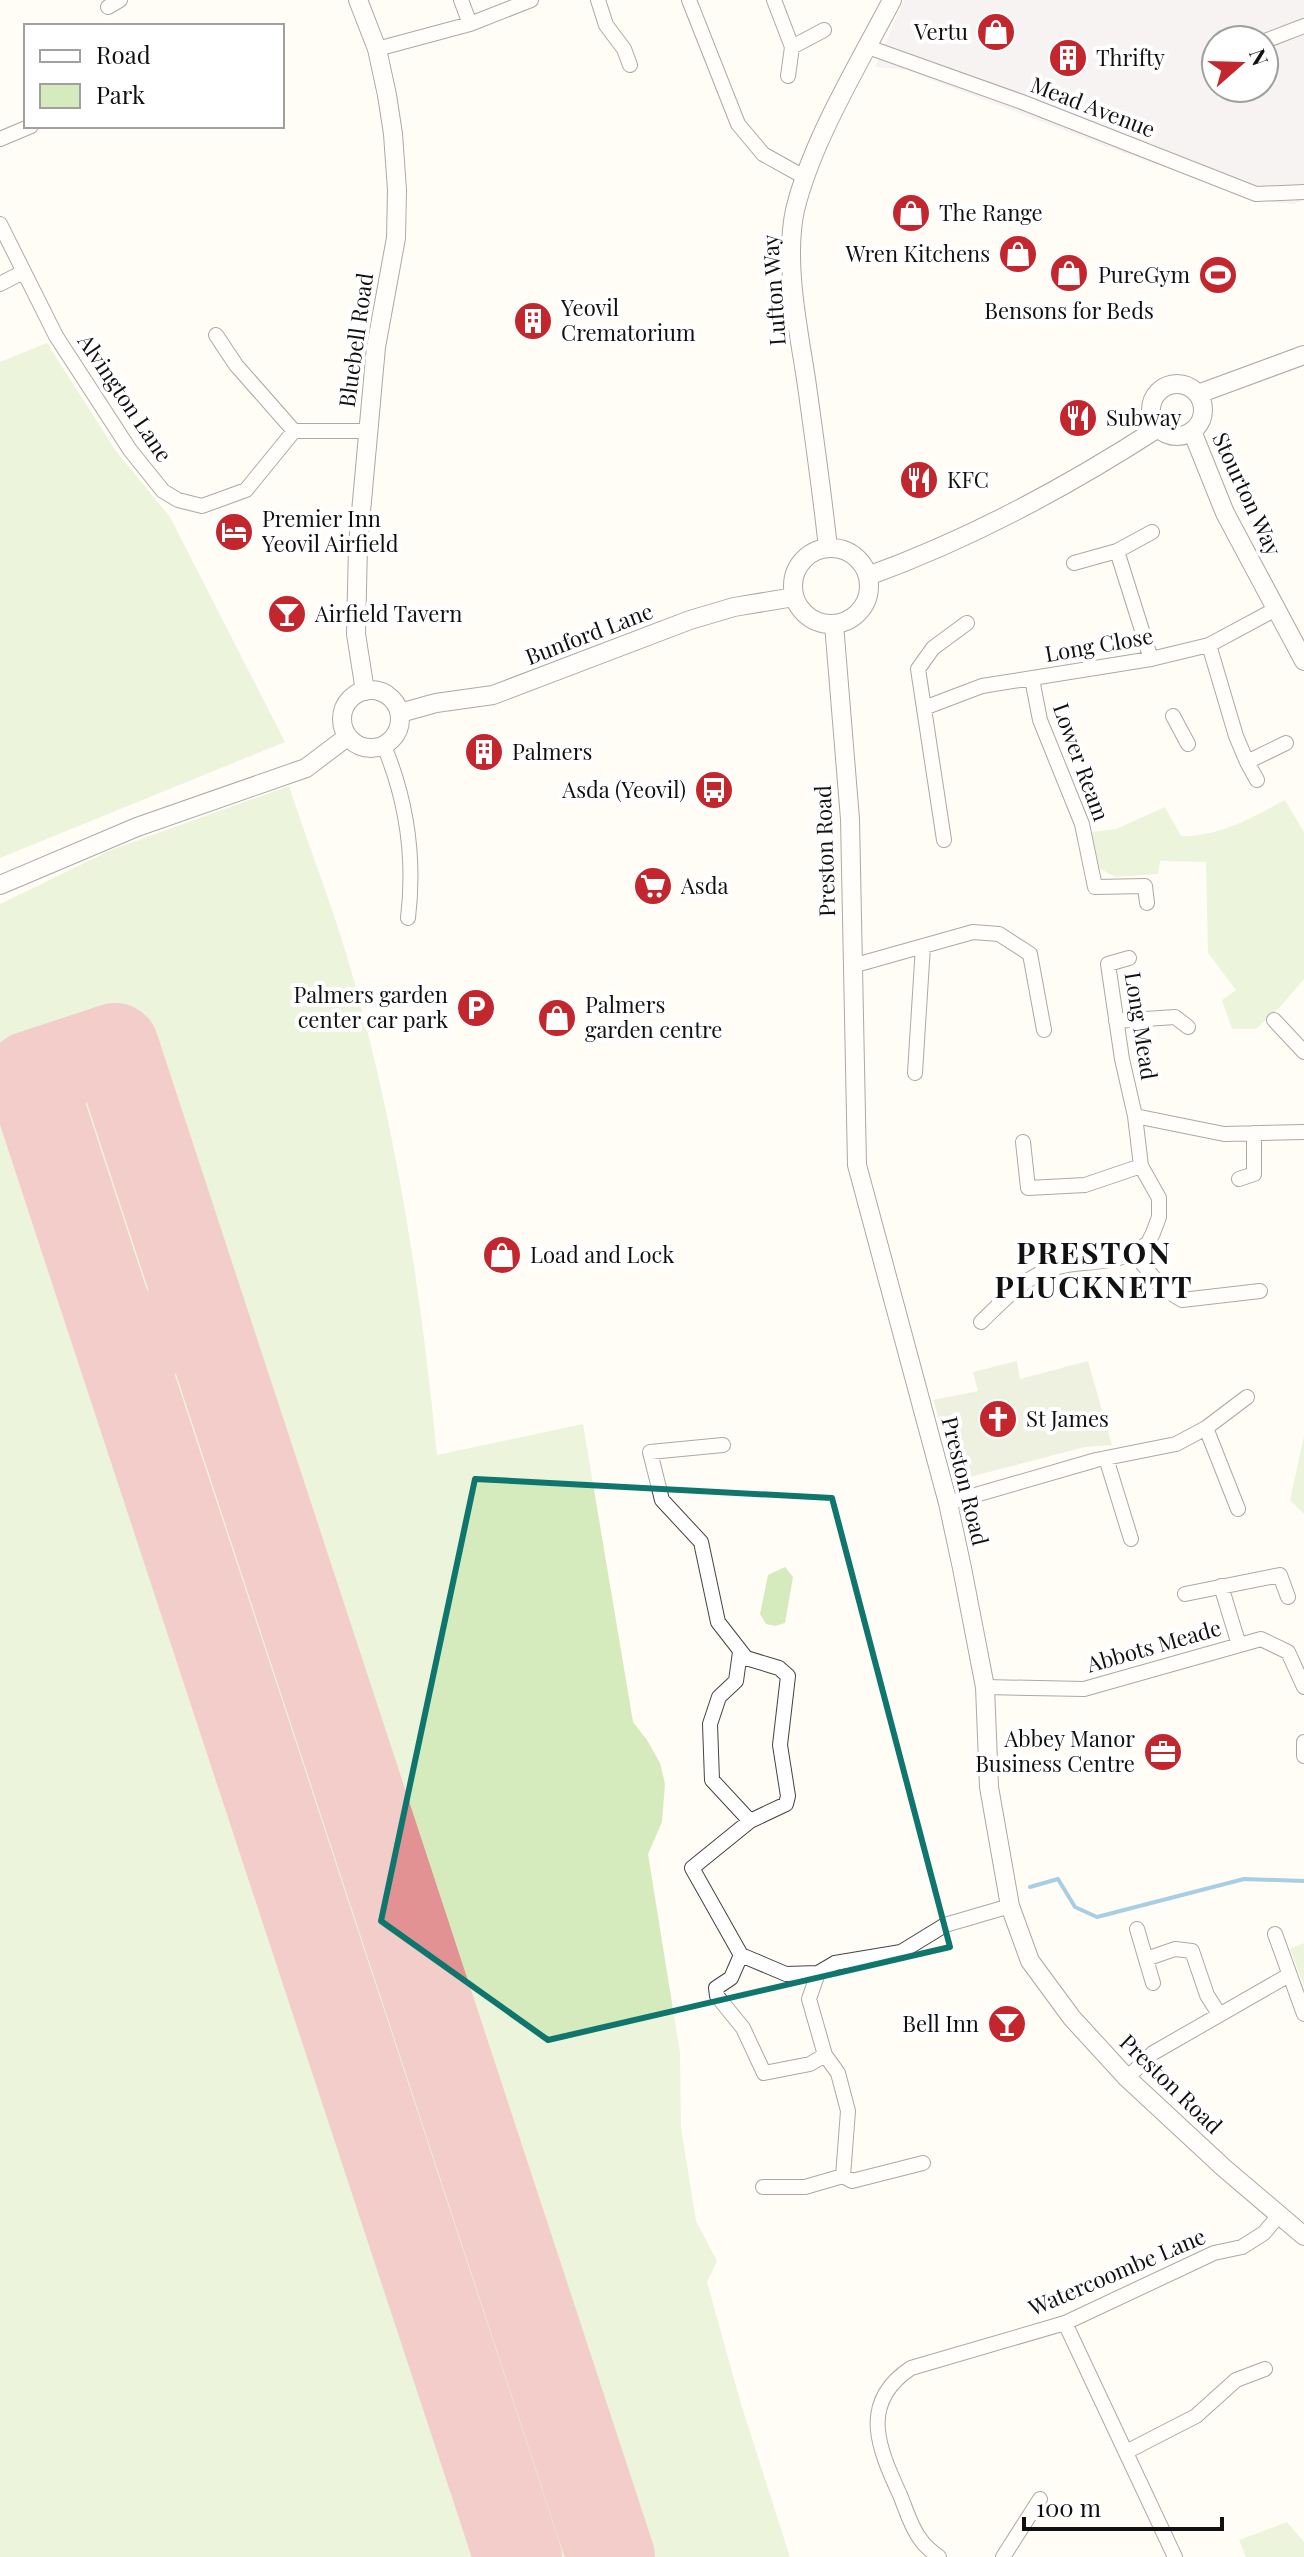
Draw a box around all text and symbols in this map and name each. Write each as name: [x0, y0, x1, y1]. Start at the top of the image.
shop icon: Vertu: [975, 11, 1017, 53]
place label: Vertu: [913, 16, 968, 46]
legend: [24, 24, 284, 128]
north arrow: [1200, 24, 1280, 104]
building icon: Thrifty: [1047, 37, 1089, 79]
text: Road: [96, 38, 151, 70]
place label: Thrifty: [1096, 42, 1165, 72]
text: N: [1243, 44, 1277, 70]
street label: Mead Avenue: [1027, 69, 1160, 144]
text: Park: [96, 78, 146, 110]
shop icon: The Range: [890, 192, 932, 234]
place label: The Range: [939, 197, 1043, 227]
street label: Lufton Way: [754, 233, 792, 347]
shop icon: Wren Kitchens: [997, 233, 1039, 275]
place label: Wren Kitchens: [845, 238, 990, 268]
shop icon: Bensons for Beds: [1048, 252, 1090, 294]
sports icon: PureGym: [1197, 254, 1239, 296]
place label: PureGym: [1098, 259, 1190, 289]
street label: Bluebell Road: [331, 271, 379, 409]
place label: Yeovil Crematorium: [560, 292, 696, 347]
place label: Bensons for Beds: [984, 295, 1154, 325]
building icon: Yeovil Crematorium: [512, 300, 554, 342]
street label: Alvington Lane: [71, 327, 180, 467]
restaurant icon: Subway: [1057, 397, 1099, 439]
place label: Subway: [1106, 402, 1182, 432]
street label: Stourton Way: [1206, 427, 1290, 560]
restaurant icon: KFC: [898, 459, 940, 501]
place label: KFC: [947, 464, 989, 494]
place label: Premier Inn Yeovil Airfield: [261, 503, 399, 558]
hotel icon: Premier Inn Yeovil Airfield: [213, 511, 255, 553]
bar icon: Airfield Tavern: [266, 593, 308, 635]
street label: Bunford Lane: [521, 595, 657, 671]
place label: Airfield Tavern: [314, 598, 462, 628]
street label: Long Close: [1042, 620, 1155, 668]
street label: Lower Ream: [1047, 699, 1117, 825]
building icon: Palmers: [463, 731, 505, 773]
place label: Palmers: [512, 736, 592, 766]
bus stop icon: Asda (Yeovil): [693, 769, 735, 811]
place label: Asda (Yeovil): [561, 774, 686, 804]
street label: Preston Road: [807, 784, 841, 917]
supermarket icon: Asda: [632, 865, 674, 907]
place label: Asda: [680, 870, 728, 900]
street label: Long Mead: [1119, 970, 1165, 1082]
place label: Palmers garden center car park: [294, 979, 448, 1034]
parking icon: Palmers garden center car park: [455, 987, 497, 1029]
place label: Palmers garden centre: [585, 989, 722, 1044]
shop icon: Palmers garden centre: [536, 997, 578, 1039]
district label: PRESTON PLUCKNETT: [994, 1232, 1194, 1306]
shop icon: Load and Lock: [481, 1234, 523, 1276]
place label: Load and Lock: [530, 1239, 674, 1269]
church icon: St James: [977, 1398, 1019, 1440]
place label: St James: [1026, 1403, 1109, 1433]
street label: Preston Road: [935, 1413, 997, 1548]
street label: Abbots Meade: [1082, 1612, 1224, 1679]
place label: Abbey Manor Business Centre: [975, 1723, 1135, 1778]
office icon: Abbey Manor Business Centre: [1142, 1731, 1184, 1773]
bar icon: Bell Inn: [986, 2003, 1028, 2045]
place label: Bell Inn: [902, 2008, 979, 2038]
street label: Preston Road: [1114, 2027, 1230, 2140]
street label: Watercoombe Lane: [1023, 2220, 1210, 2322]
scale bar: [1024, 2481, 1222, 2531]
text: 100 m: [1036, 2491, 1101, 2523]

